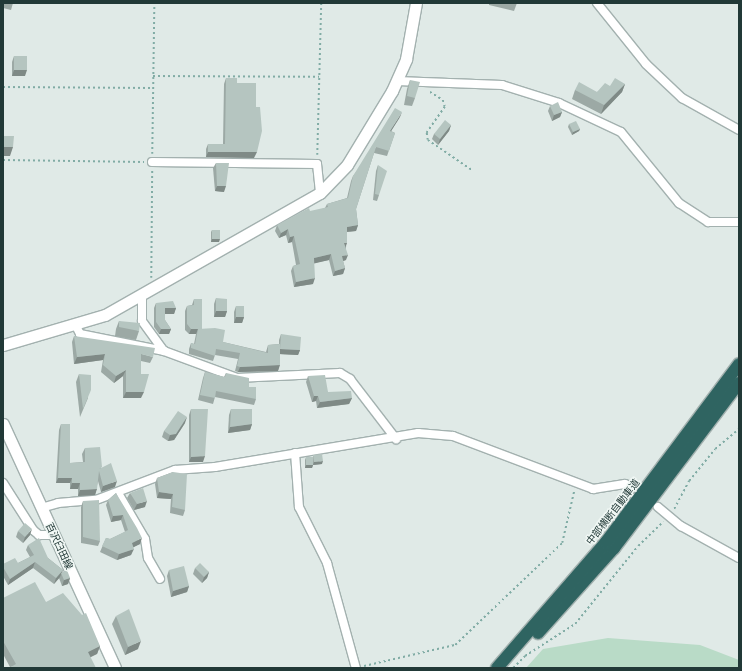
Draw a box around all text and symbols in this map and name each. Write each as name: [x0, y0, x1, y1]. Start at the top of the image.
street label: 中部横断自動車道: [584, 477, 642, 547]
street label: 百沢臼田線: [43, 521, 75, 571]

